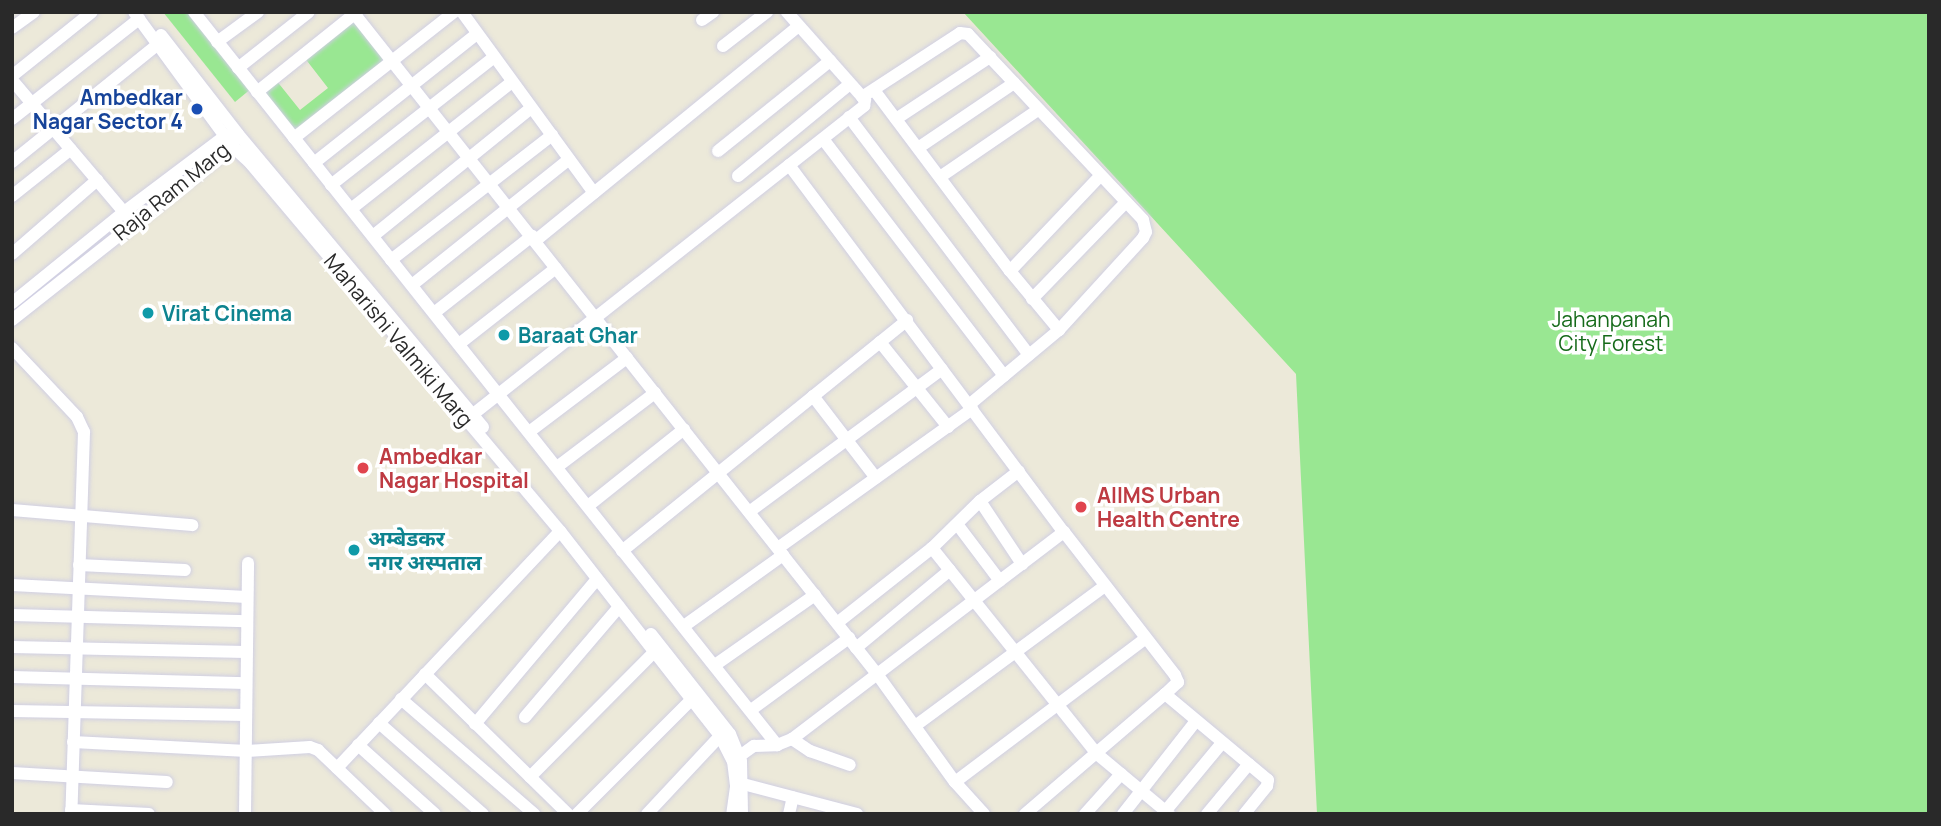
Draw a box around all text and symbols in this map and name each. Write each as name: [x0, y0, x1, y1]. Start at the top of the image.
place label: Ambedkar Nagar Sector 4: [33, 84, 183, 134]
marker: Ambedkar Nagar Sector 4: [189, 101, 205, 117]
street label: Raja Ram Marg: [108, 137, 234, 245]
street label: Maharishi Valmiki Marg: [319, 248, 479, 432]
place label: Virat Cinema: [162, 300, 292, 326]
marker: Virat Cinema: [140, 305, 156, 321]
park label: Jahanpanah City Forest: [1552, 306, 1670, 356]
place label: Baraat Ghar: [518, 322, 638, 348]
marker: Baraat Ghar: [496, 327, 512, 343]
place label: Ambedkar Nagar Hospital: [379, 443, 529, 493]
marker: Ambedkar Nagar Hospital: [353, 458, 373, 478]
place label: AIIMS Urban Health Centre: [1097, 482, 1240, 532]
marker: AIIMS Urban Health Centre: [1071, 497, 1091, 517]
place label: अम्बेडकर नगर अस्पताल: [368, 525, 482, 575]
marker: अम्बेडकर नगर अस्पताल: [346, 542, 362, 558]

